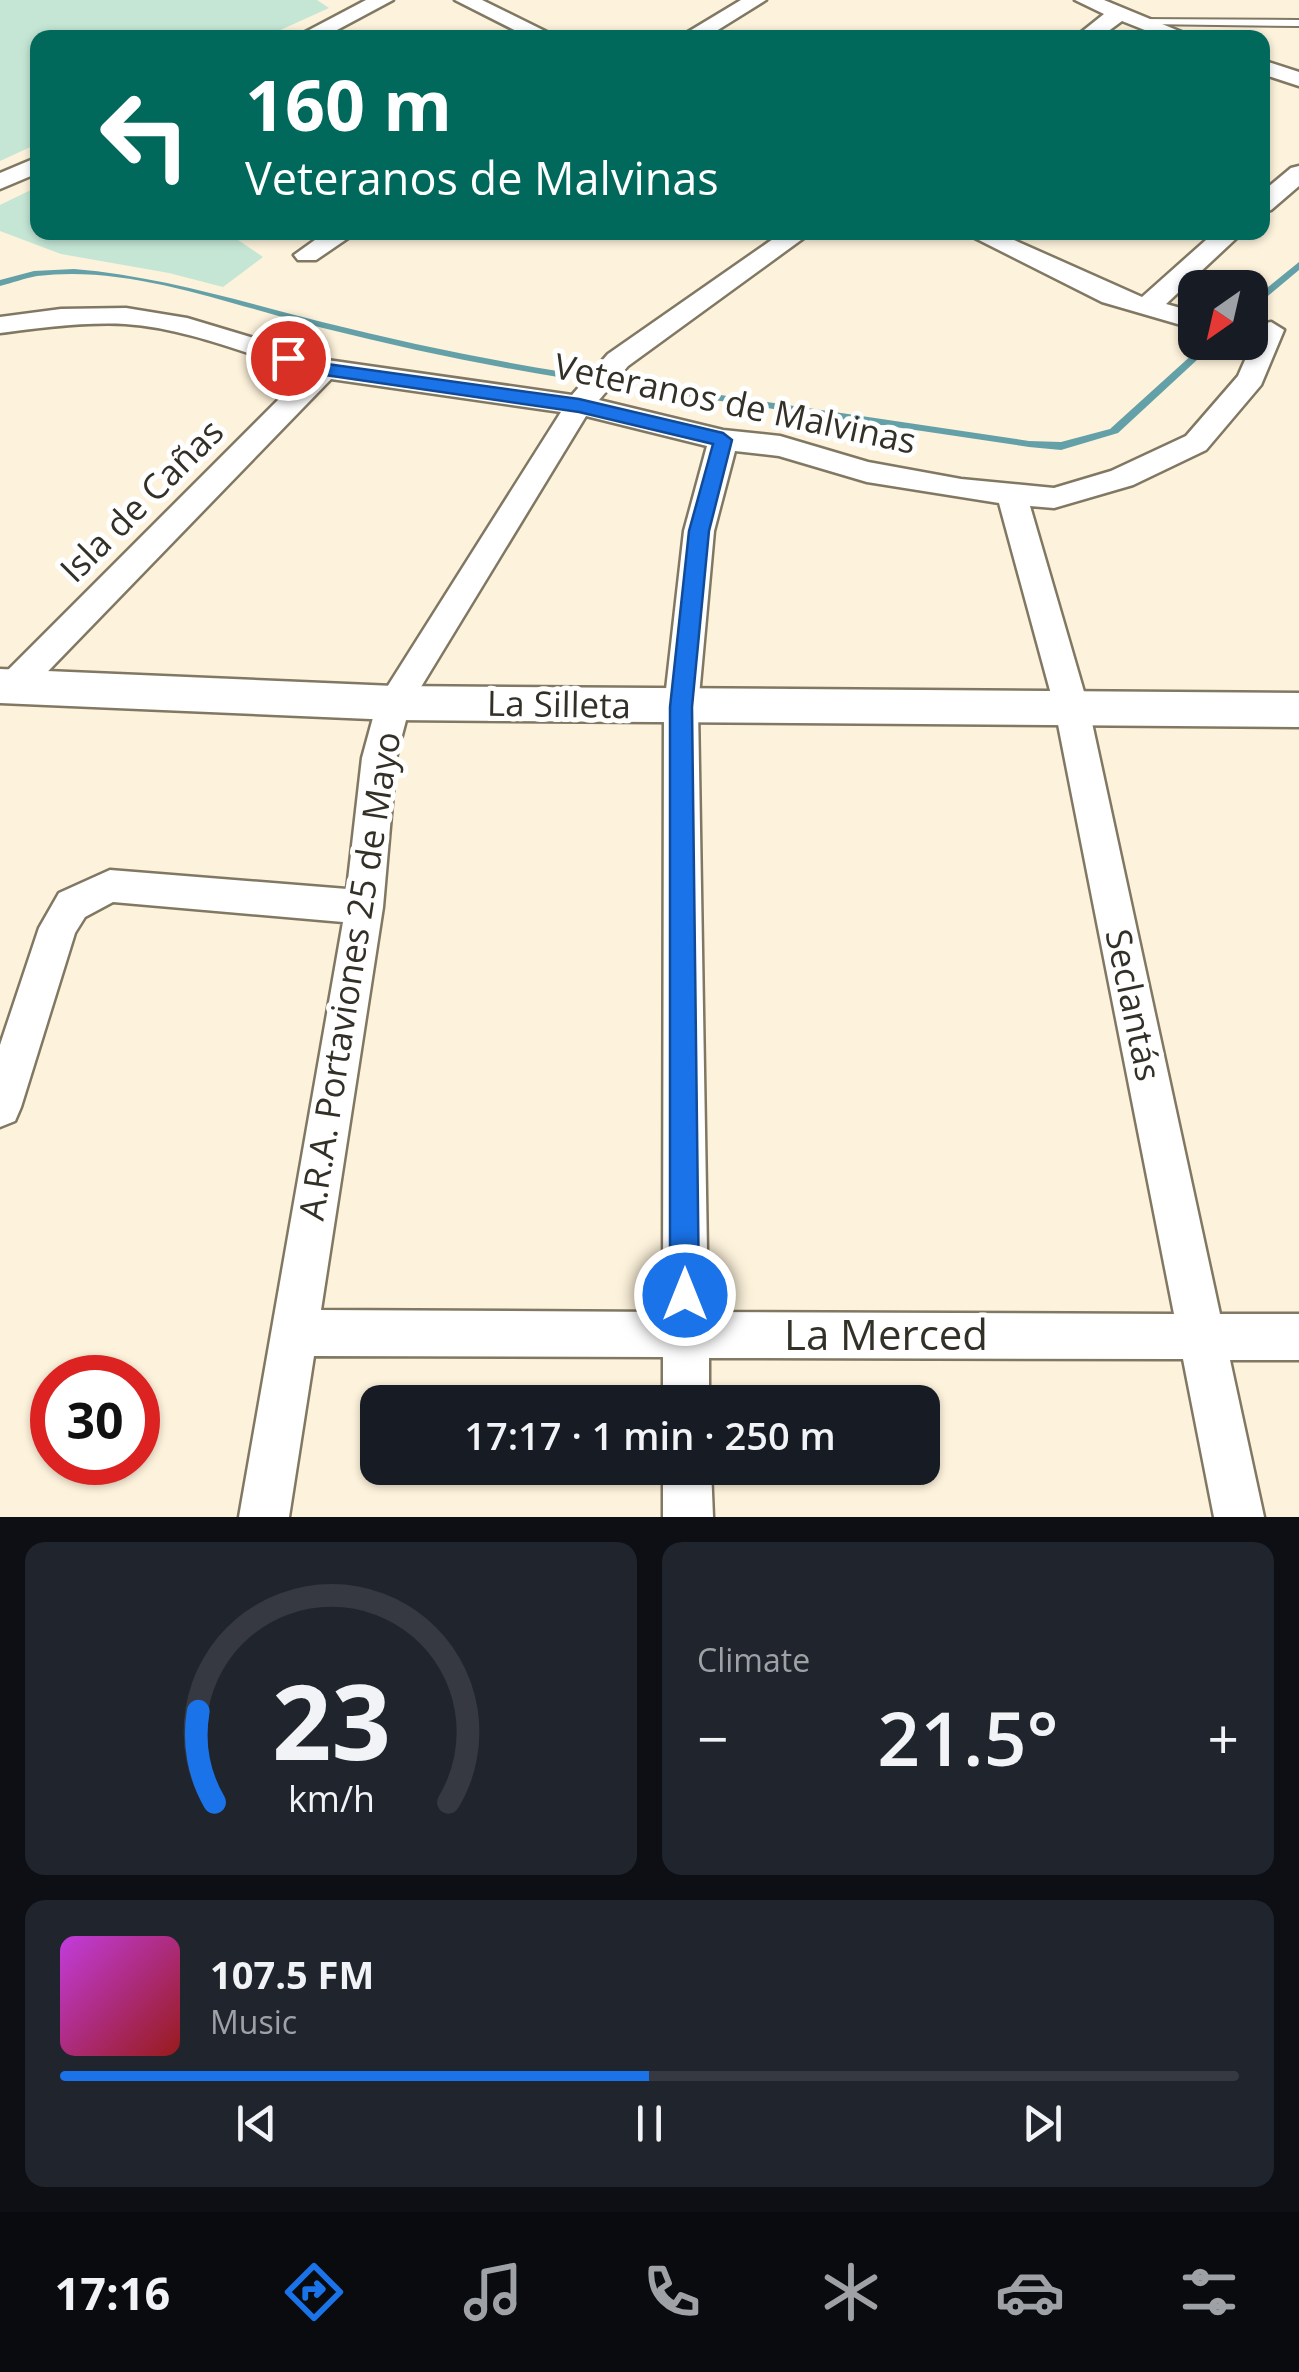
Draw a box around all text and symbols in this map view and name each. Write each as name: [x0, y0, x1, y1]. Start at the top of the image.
text: 160 m: [245, 56, 452, 152]
icon: left: [80, 70, 210, 200]
text: Veteranos de Malvinas: [245, 147, 719, 208]
north arrow: [1178, 270, 1268, 360]
map controls: [1178, 270, 1268, 360]
pin: [246, 316, 331, 401]
icon: arrive: [261, 331, 316, 386]
street label: Veteranos de Malvinas: [550, 341, 920, 464]
street label: Isla de Cañas: [49, 408, 233, 592]
street label: La Silleta: [487, 679, 631, 728]
street label: A.R.A. Portaviones 25 de Mayo: [287, 728, 410, 1223]
street label: Seclantás: [1095, 925, 1173, 1085]
position arrow: [633, 1243, 737, 1347]
street label: La Merced: [784, 1305, 988, 1362]
speed limit sign: 30: [30, 1355, 160, 1485]
text: 17:17 · 1 min · 250 m: [464, 1409, 836, 1461]
text: Climate: [697, 1638, 810, 1681]
text: 23: [272, 1649, 390, 1790]
text: 21.5°: [877, 1686, 1059, 1788]
text: −: [697, 1700, 728, 1775]
text: +: [1208, 1700, 1239, 1775]
text: km/h: [288, 1774, 374, 1822]
text: 107.5 FM: [210, 1948, 374, 2000]
text: Music: [210, 2000, 297, 2043]
icon: previous: [229, 2096, 284, 2151]
icon: pause: [622, 2096, 677, 2151]
icon: next: [1015, 2096, 1070, 2151]
icon: directions: [279, 2257, 349, 2327]
icon: music: [458, 2257, 528, 2327]
icon: phone: [637, 2257, 707, 2327]
icon: climate: [816, 2257, 886, 2327]
icon: car: [995, 2257, 1065, 2327]
icon: filters: [1174, 2257, 1244, 2327]
text: 17:16: [55, 2262, 170, 2323]

